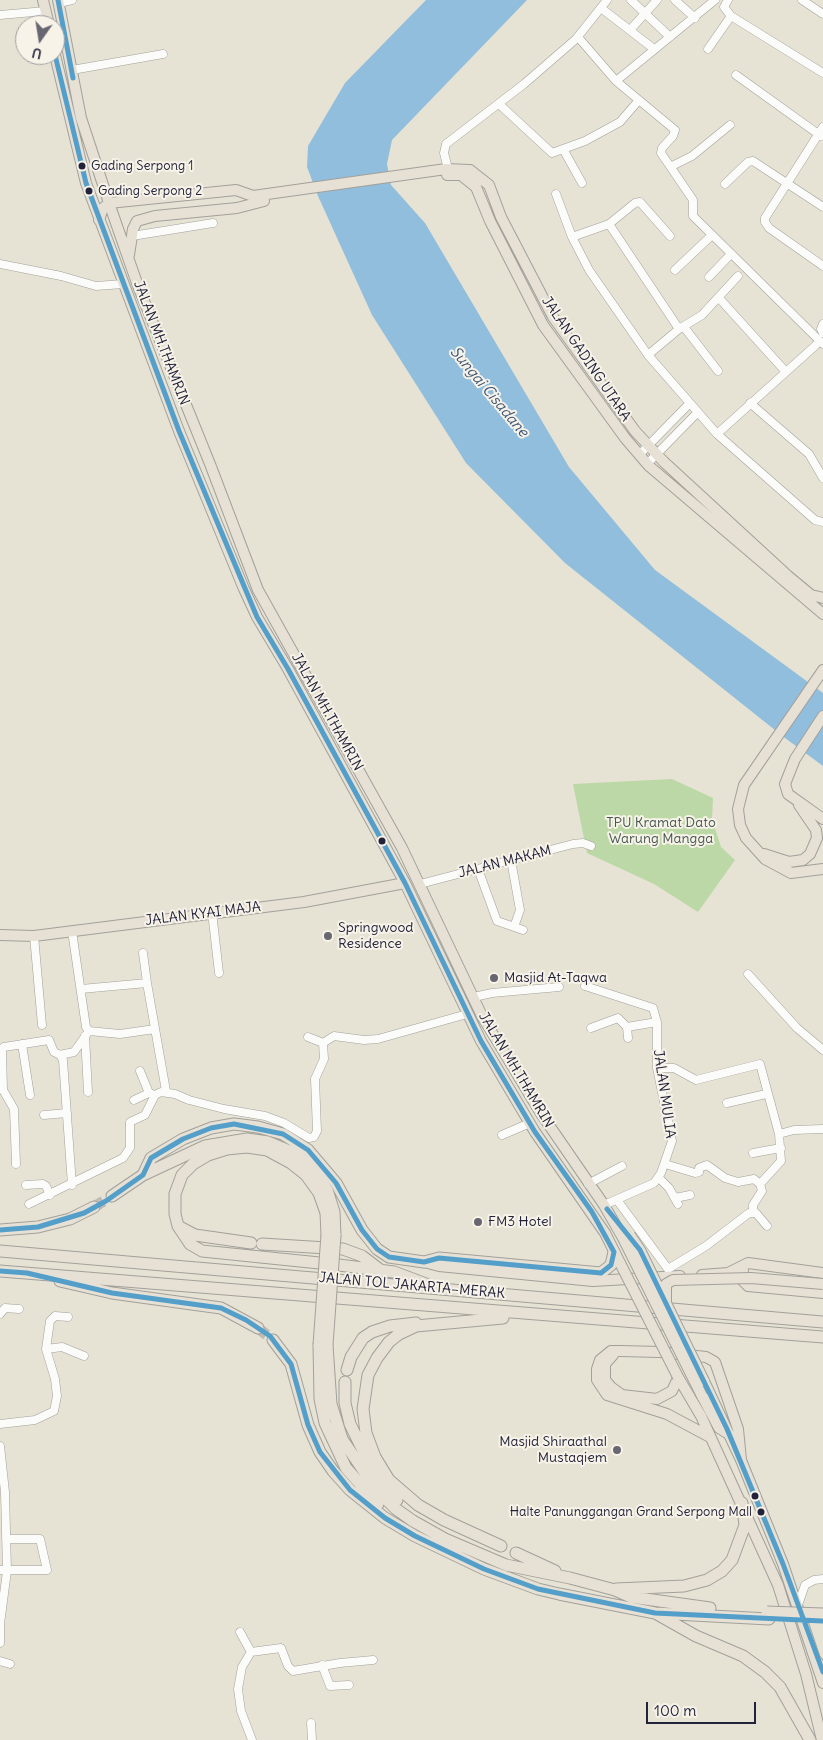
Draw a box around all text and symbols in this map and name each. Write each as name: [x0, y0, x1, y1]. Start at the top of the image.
north arrow: [15, 15, 65, 65]
text: U: [30, 44, 44, 63]
place label: Gading Serpong 1: [91, 158, 193, 174]
marker: Gading Serpong 1: [77, 161, 87, 171]
place label: Gading Serpong 2: [98, 183, 202, 199]
marker: Gading Serpong 2: [84, 186, 94, 196]
street label: JALAN MH.THAMRIN: [130, 278, 192, 408]
street label: JALAN GADING UTARA: [538, 293, 634, 425]
water label: Sungai Cisadane: [446, 343, 532, 441]
street label: JALAN MH.THAMRIN: [288, 650, 366, 774]
park label: TPU Kramat Dato Warung Mangga: [606, 815, 716, 848]
unlabelled marker: [377, 836, 387, 846]
street label: JALAN MAKAM: [457, 842, 553, 882]
street label: JALAN KYAI MAJA: [144, 899, 262, 929]
place label: Springwood Residence: [338, 920, 414, 952]
marker: Springwood Residence: [322, 930, 334, 942]
place label: Masjid At-Taqwa: [504, 970, 607, 986]
marker: Masjid At-Taqwa: [488, 972, 500, 984]
street label: JALAN MH.THAMRIN: [475, 1009, 557, 1131]
street label: JALAN MULIA: [649, 1049, 679, 1139]
place label: FM3 Hotel: [488, 1214, 552, 1230]
marker: FM3 Hotel: [472, 1216, 484, 1228]
street label: JALAN TOL JAKARTA–MERAK: [318, 1269, 506, 1303]
place label: Masjid Shiraathal Mustaqiem: [499, 1434, 607, 1466]
marker: Masjid Shiraathal Mustaqiem: [611, 1444, 623, 1456]
unlabelled marker: [750, 1491, 760, 1501]
place label: Halte Panunggangan Grand Serpong Mall: [510, 1504, 752, 1520]
marker: Halte Panunggangan Grand Serpong Mall: [756, 1507, 766, 1517]
scale bar: [648, 1692, 758, 1724]
text: 100 m: [654, 1701, 696, 1720]

